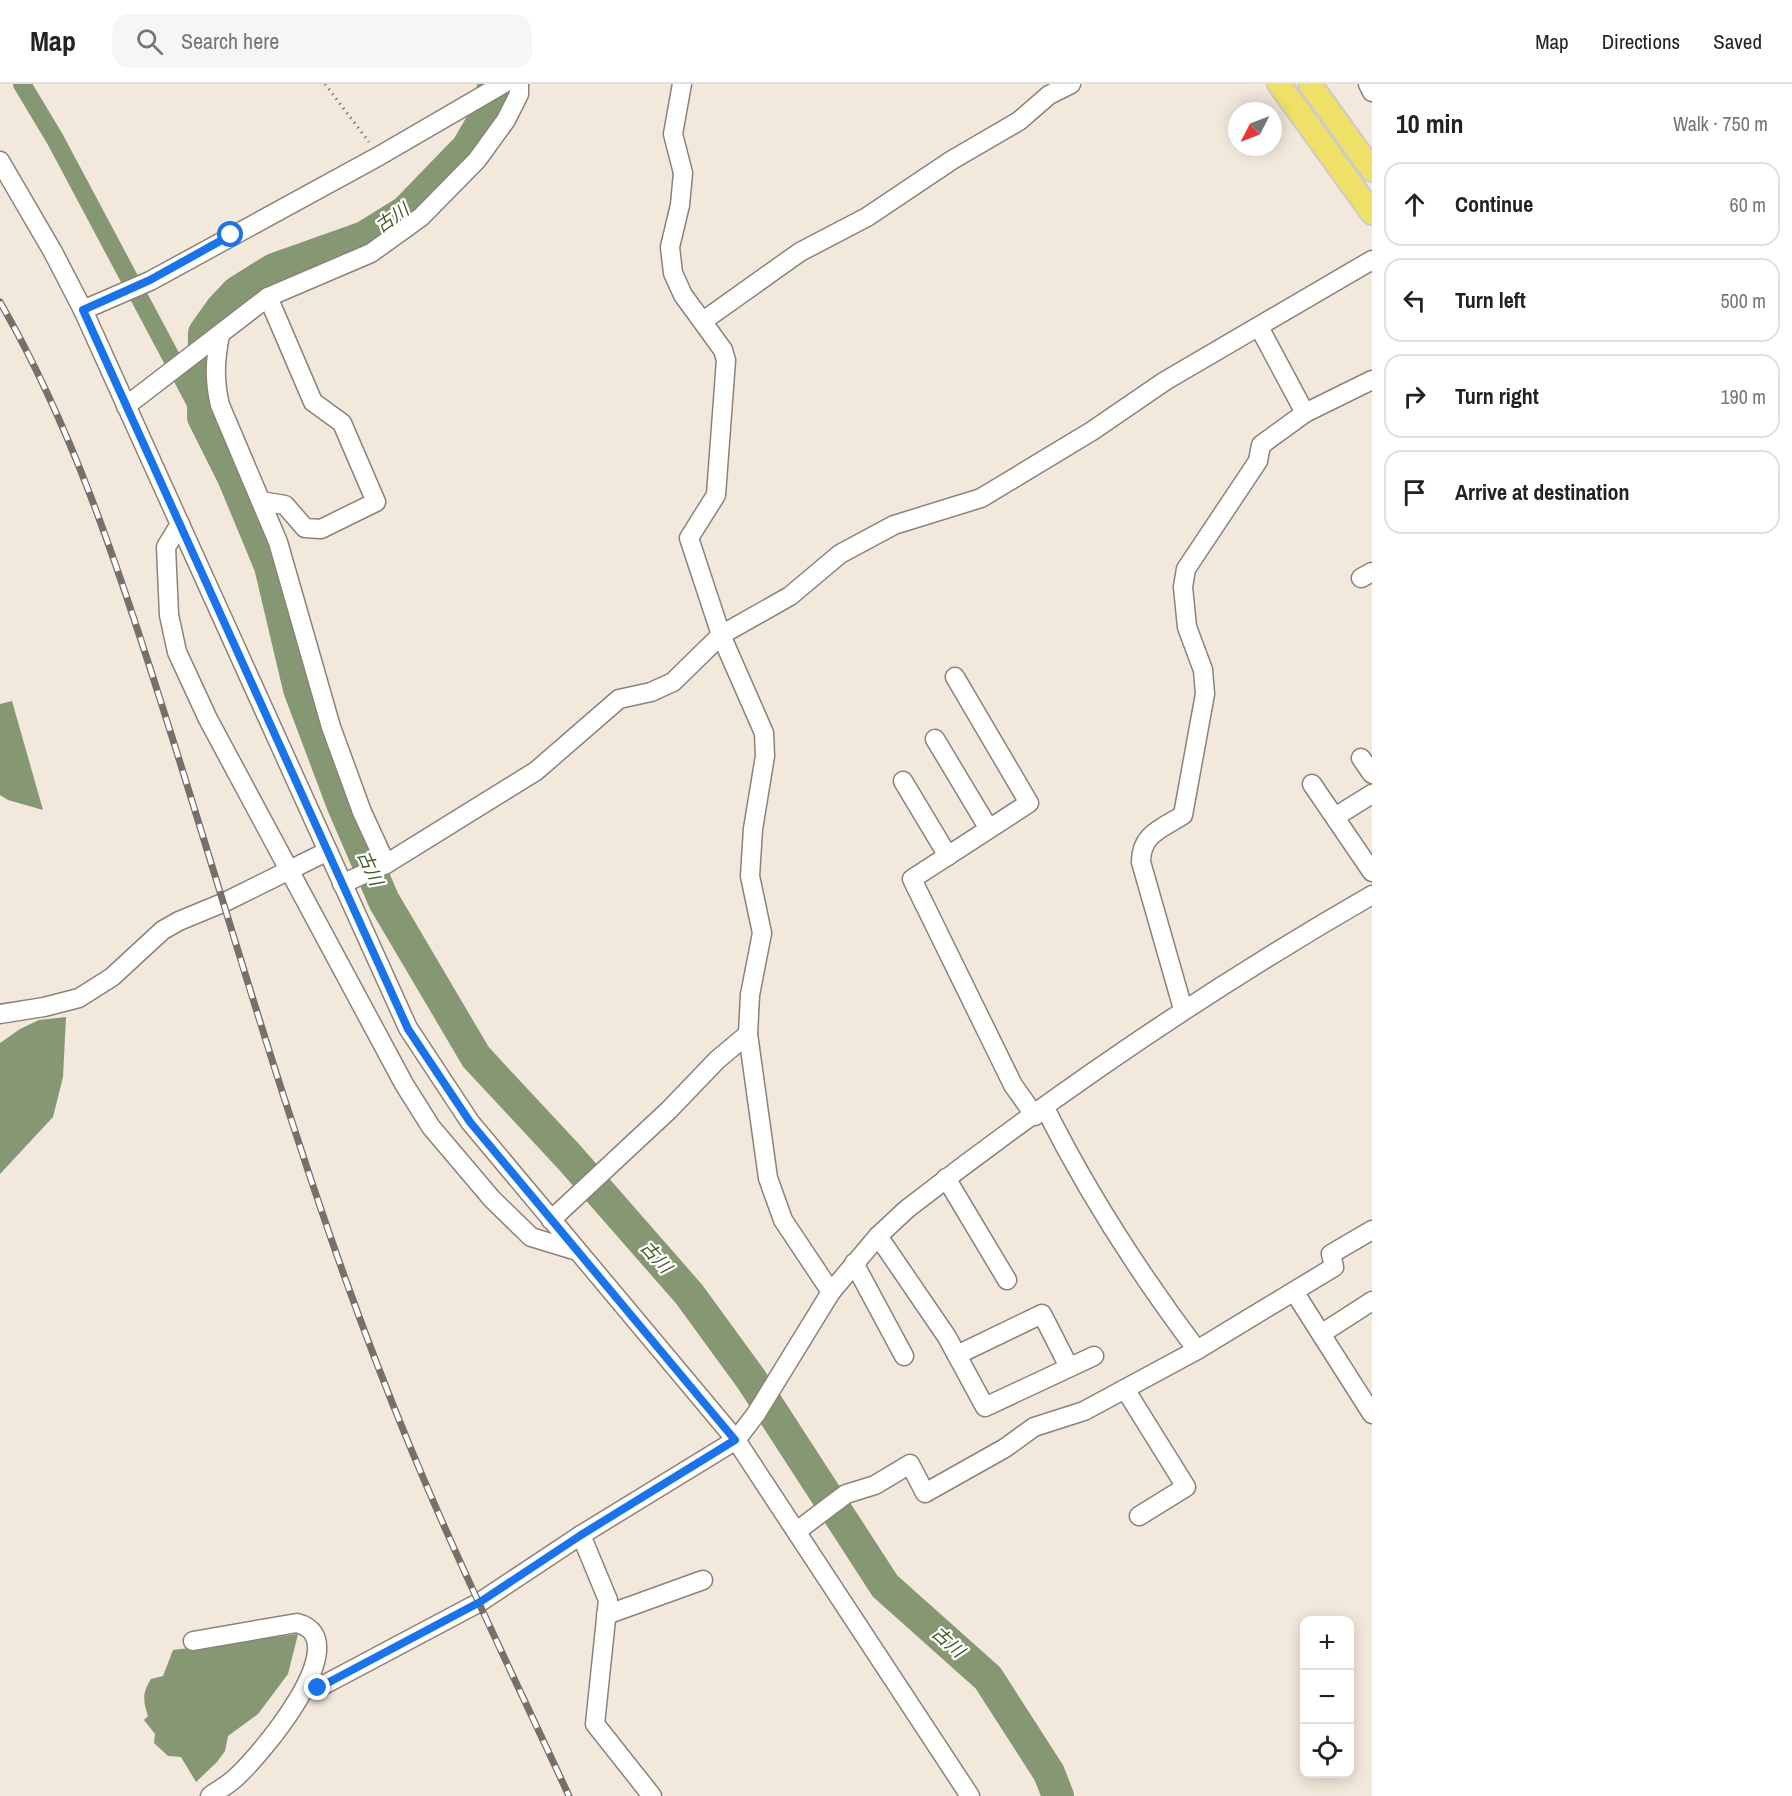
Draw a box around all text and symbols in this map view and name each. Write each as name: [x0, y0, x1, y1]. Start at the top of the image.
search box: [112, 14, 532, 68]
text: Map: [30, 22, 76, 60]
icon: search: [133, 25, 166, 58]
text: Search here: [181, 26, 279, 56]
text: Map: [1535, 27, 1569, 56]
text: Directions: [1602, 27, 1680, 56]
text: Saved: [1713, 27, 1762, 56]
north arrow: [1228, 102, 1282, 156]
text: 10 min: [1396, 106, 1464, 141]
text: Walk · 750 m: [1673, 110, 1768, 137]
icon: ahead: [1398, 188, 1431, 221]
text: Continue: [1455, 189, 1533, 219]
text: 60 m: [1730, 191, 1766, 218]
water label: 古川: [370, 196, 415, 238]
route start: [217, 221, 243, 247]
icon: left: [1398, 284, 1431, 317]
text: Turn left: [1455, 285, 1526, 315]
text: 500 m: [1720, 287, 1766, 314]
icon: right: [1398, 380, 1431, 413]
text: Turn right: [1455, 381, 1539, 411]
text: 190 m: [1720, 383, 1766, 410]
icon: arrive: [1398, 476, 1431, 509]
text: Arrive at destination: [1455, 477, 1629, 507]
water label: 古川: [352, 846, 390, 891]
water label: 古川: [635, 1235, 679, 1280]
map controls: [1300, 1616, 1354, 1778]
button: +: [1300, 1616, 1354, 1670]
water label: 古川: [927, 1620, 972, 1664]
button: −: [1300, 1670, 1354, 1724]
route end: [304, 1674, 330, 1700]
button: locate: [1300, 1724, 1354, 1778]

